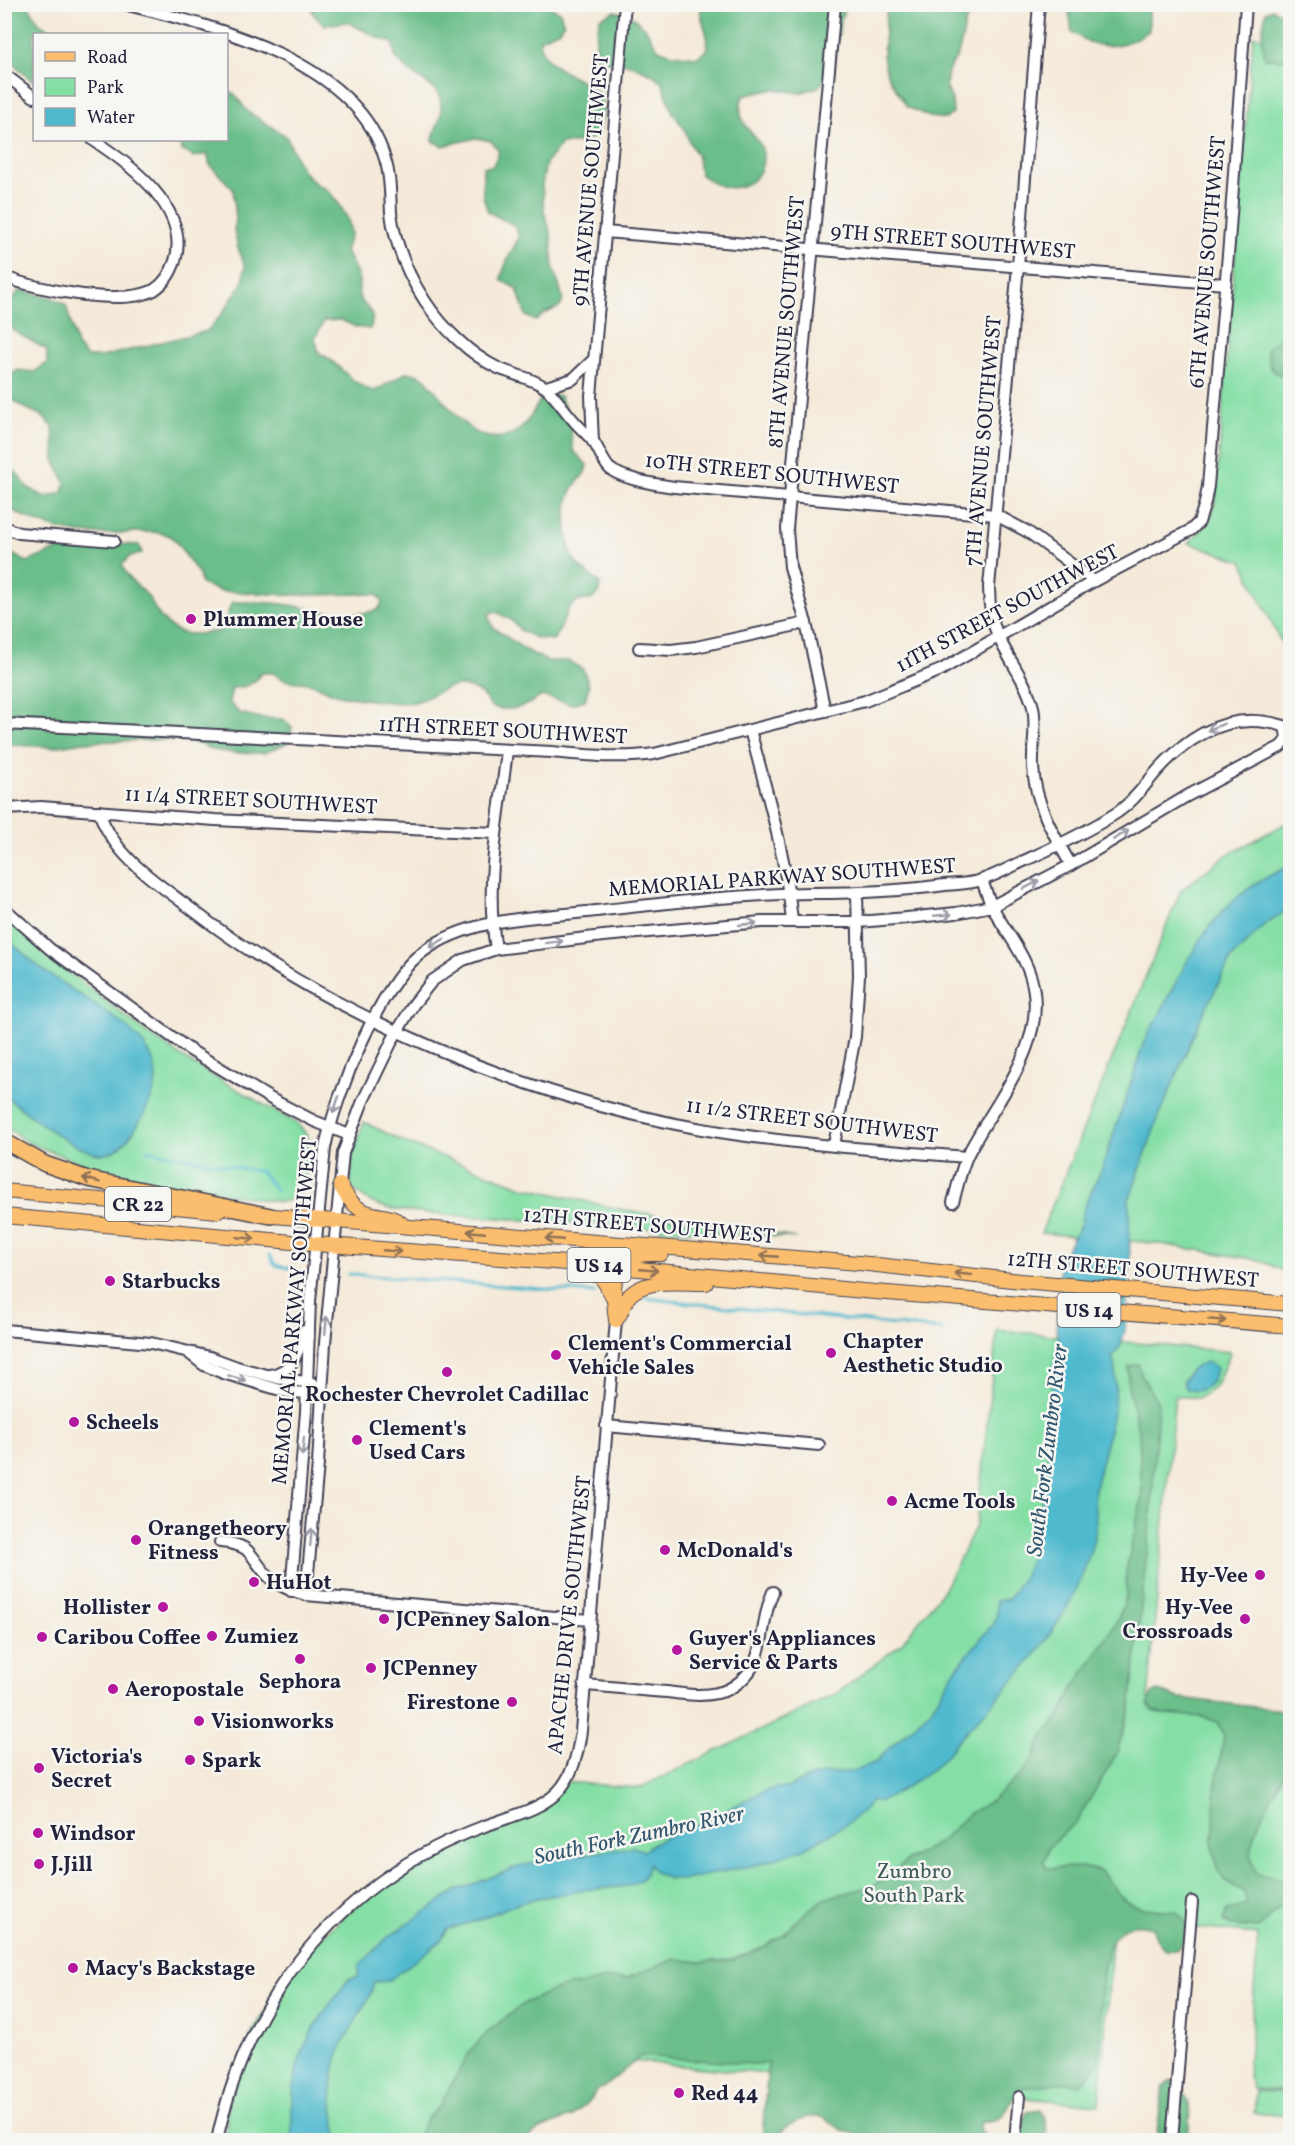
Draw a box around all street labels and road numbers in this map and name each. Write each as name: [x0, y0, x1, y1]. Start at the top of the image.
street label: 9TH AVENUE SOUTHWEST: [566, 53, 617, 308]
street label: 6TH AVENUE SOUTHWEST: [1183, 135, 1234, 389]
street label: 8TH AVENUE SOUTHWEST: [762, 195, 813, 449]
street label: 9TH STREET SOUTHWEST: [829, 217, 1076, 268]
street label: 7TH AVENUE SOUTHWEST: [959, 314, 1010, 568]
street label: 10TH STREET SOUTHWEST: [643, 447, 900, 502]
street label: 11TH STREET SOUTHWEST: [891, 538, 1125, 681]
street label: 11TH STREET SOUTHWEST: [378, 710, 628, 753]
street label: 11 1/4 STREET SOUTHWEST: [124, 780, 378, 823]
street label: MEMORIAL PARKWAY SOUTHWEST: [607, 852, 957, 905]
street label: 11 1/2 STREET SOUTHWEST: [684, 1092, 939, 1151]
street label: MEMORIAL PARKWAY SOUTHWEST: [266, 1136, 325, 1486]
road number: CR 22: [105, 1187, 171, 1221]
street label: 12TH STREET SOUTHWEST: [522, 1201, 776, 1252]
street label: 12TH STREET SOUTHWEST: [1006, 1245, 1260, 1296]
road number: US 14: [568, 1248, 630, 1282]
road number: US 14: [1058, 1293, 1120, 1327]
street label: APACHE DRIVE SOUTHWEST: [541, 1474, 600, 1756]

